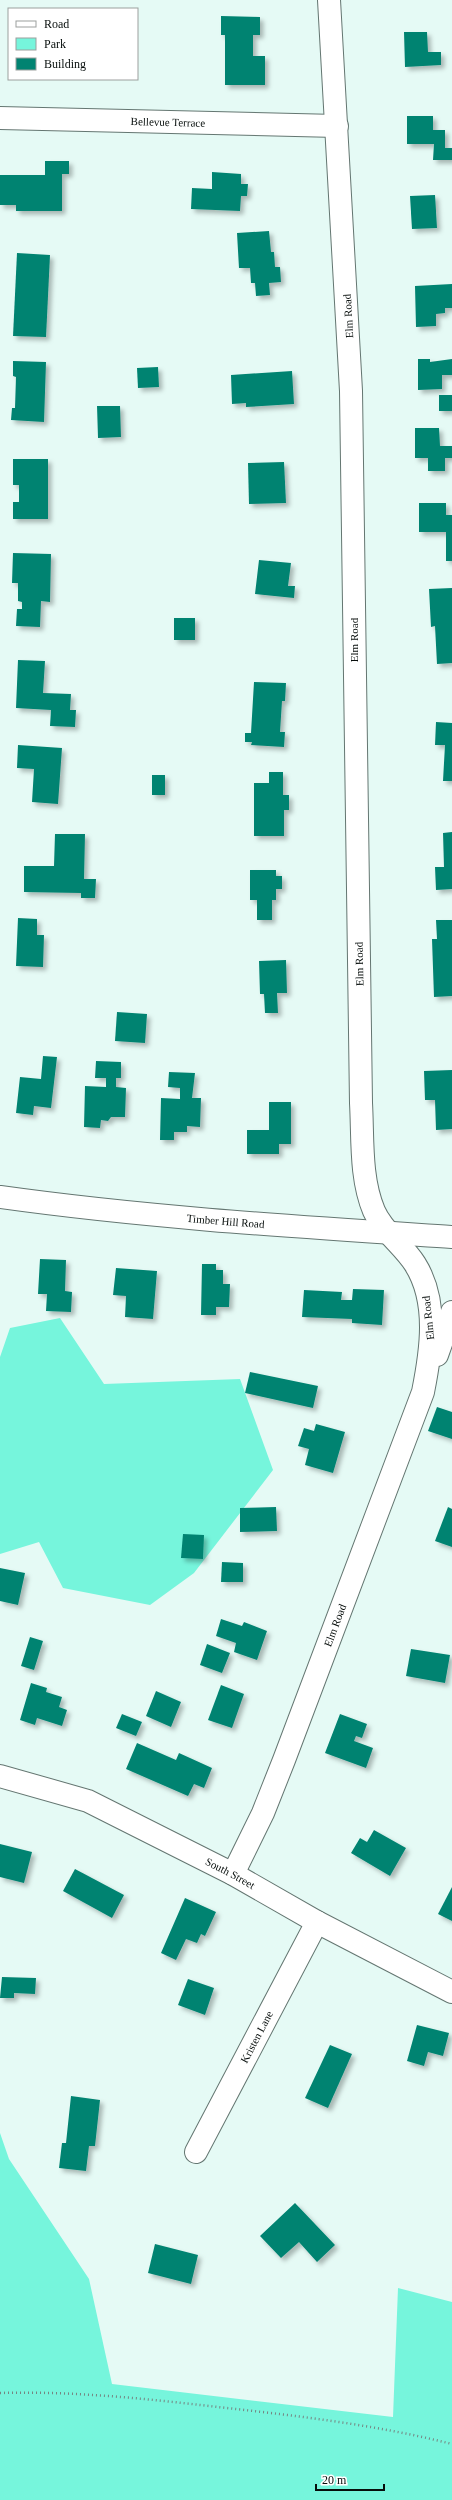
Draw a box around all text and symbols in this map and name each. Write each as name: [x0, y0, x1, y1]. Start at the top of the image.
legend: [8, 8, 138, 80]
text: Road: [44, 17, 69, 31]
text: Park: [44, 37, 66, 51]
text: Building: [44, 57, 86, 71]
street label: Bellevue Terrace: [131, 115, 205, 129]
street label: Elm Road: [341, 293, 355, 338]
street label: Elm Road: [348, 617, 360, 662]
street label: Elm Road: [353, 941, 365, 986]
street label: Timber Hill Road: [186, 1212, 265, 1230]
street label: Elm Road: [420, 1295, 436, 1341]
street label: Elm Road: [321, 1602, 349, 1648]
street label: South Street: [204, 1855, 257, 1891]
street label: Kristen Lane: [238, 2009, 275, 2065]
scale bar: [316, 2466, 384, 2492]
text: 20 m: [322, 2473, 347, 2487]

